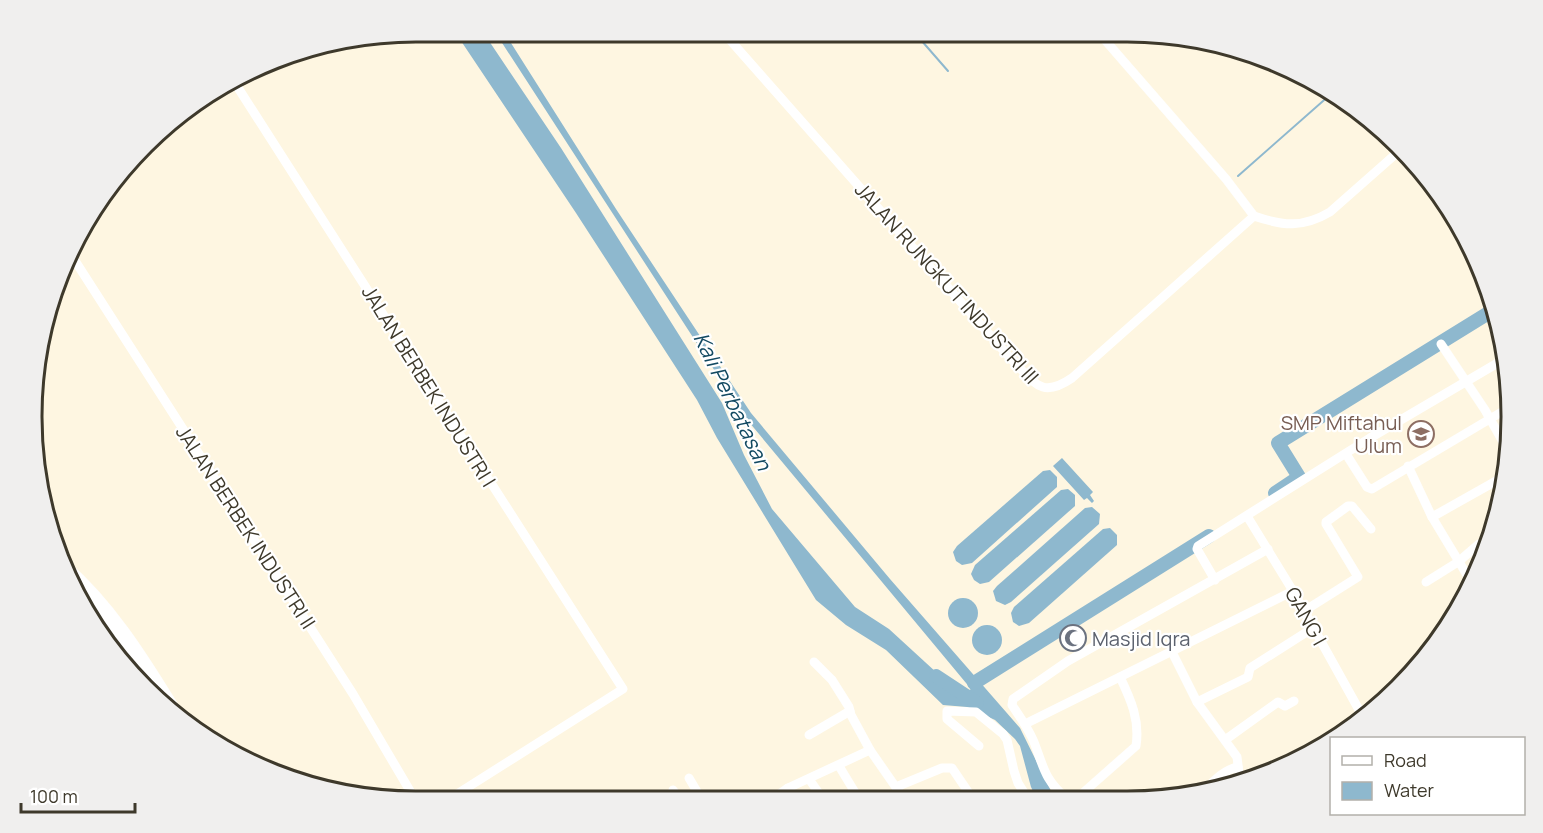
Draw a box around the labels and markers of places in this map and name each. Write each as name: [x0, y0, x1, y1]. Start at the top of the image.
place label: SMP Miftahul Ulum: [1281, 409, 1402, 459]
school or university icon: SMP Miftahul Ulum: [1406, 419, 1436, 449]
mosque icon: Masjid Iqra: [1058, 623, 1088, 653]
place label: Masjid Iqra: [1092, 625, 1190, 652]

